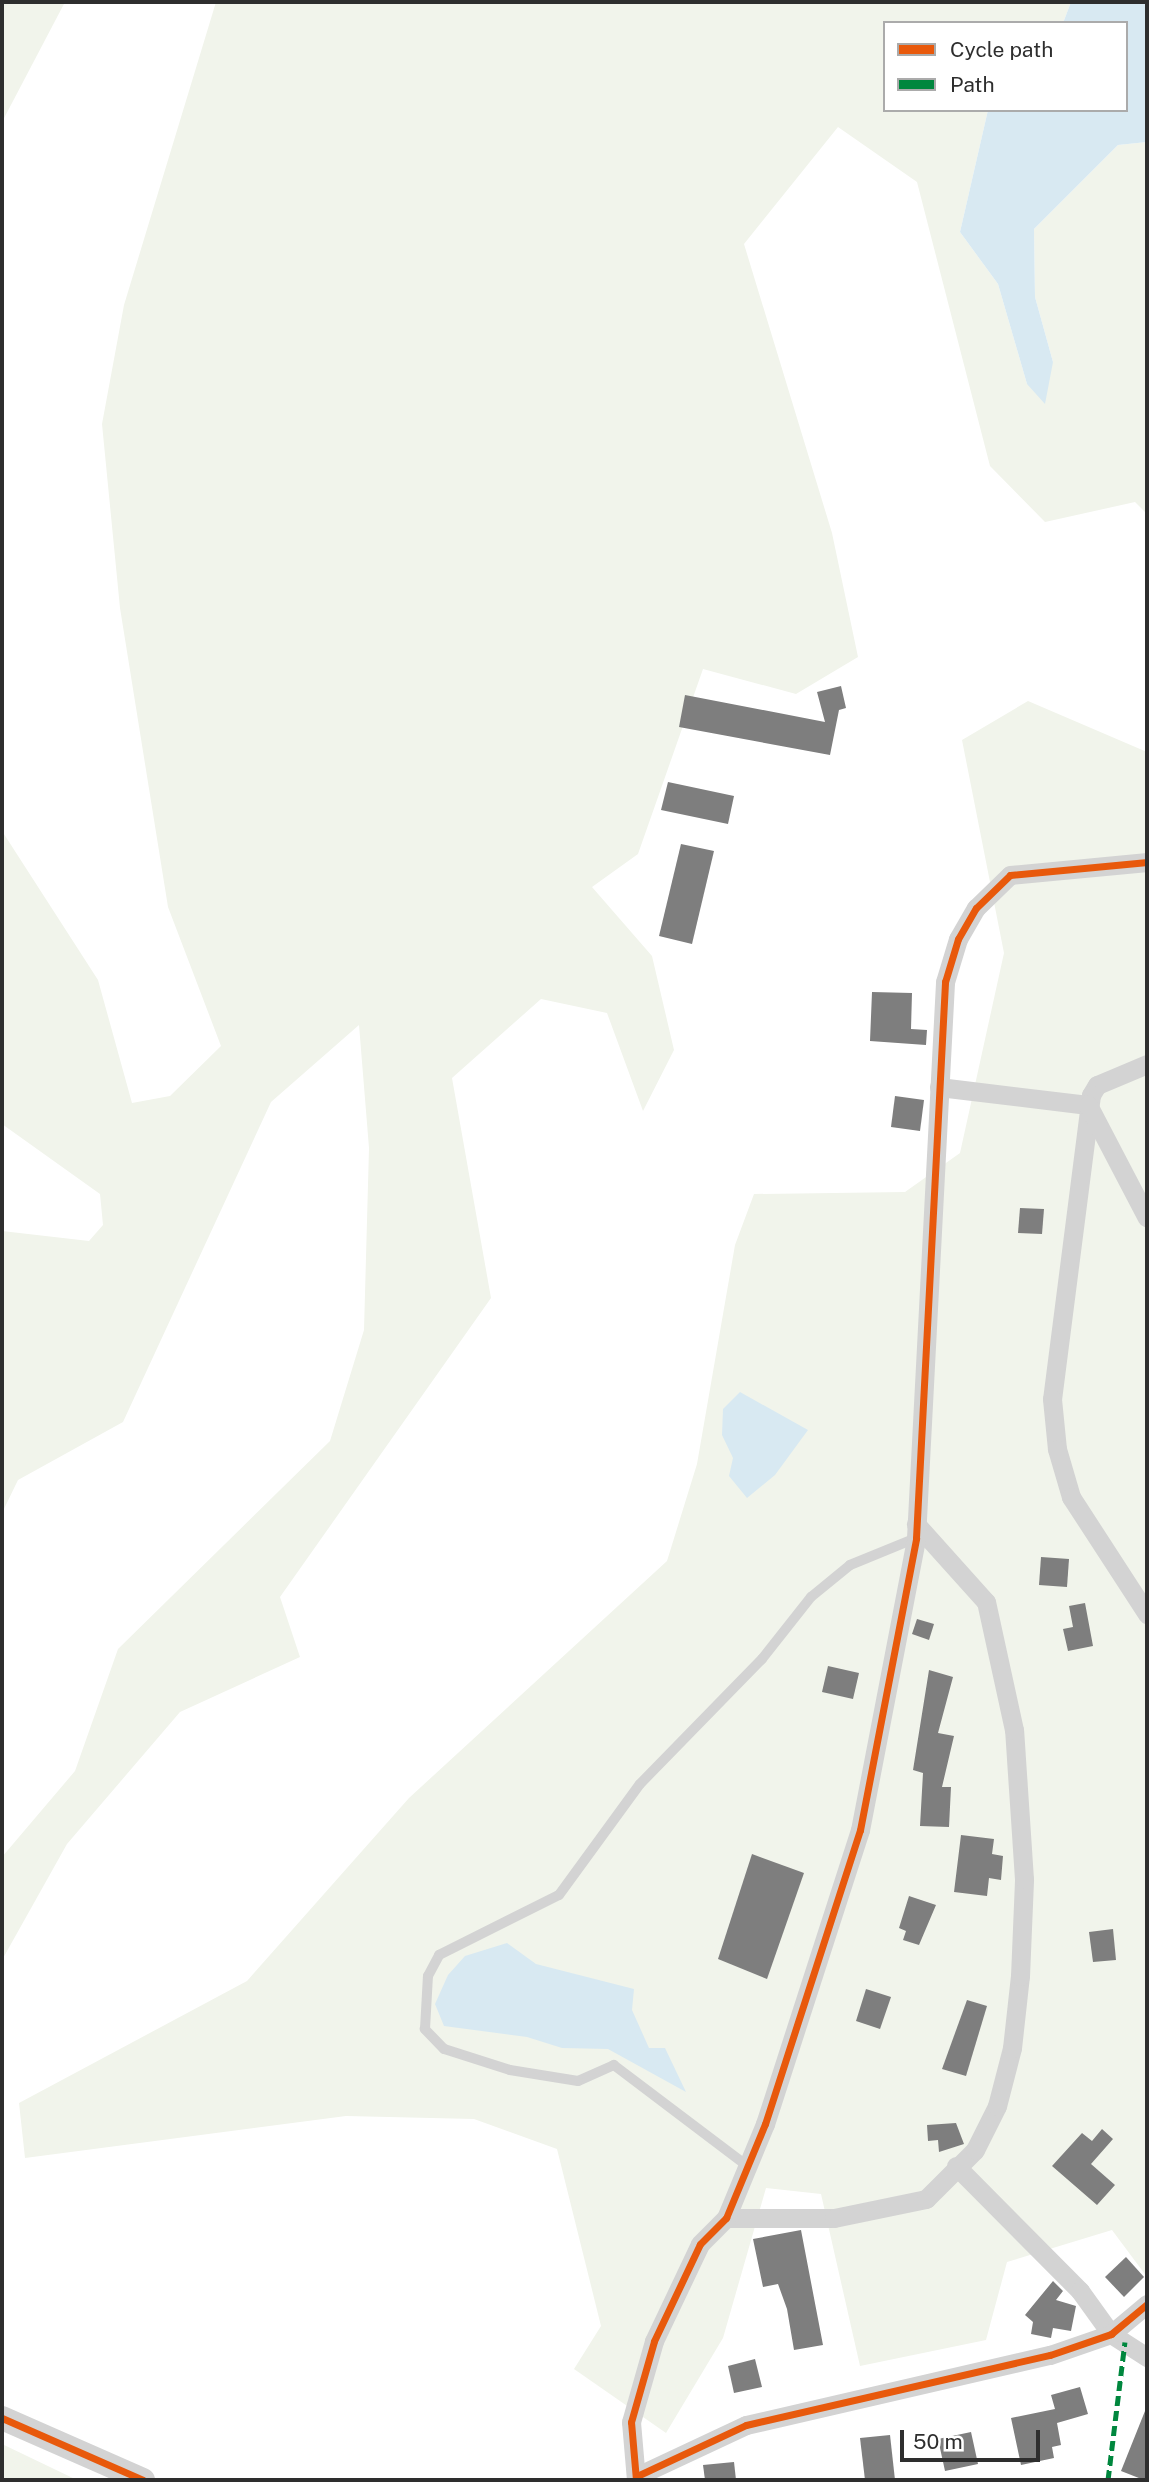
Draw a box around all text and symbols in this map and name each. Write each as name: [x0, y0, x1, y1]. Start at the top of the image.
legend: [883, 21, 1128, 112]
text: Cycle path: [950, 37, 1053, 62]
text: Path: [950, 72, 995, 97]
scale bar: [904, 2416, 1044, 2460]
text: 50 m: [913, 2429, 963, 2454]

